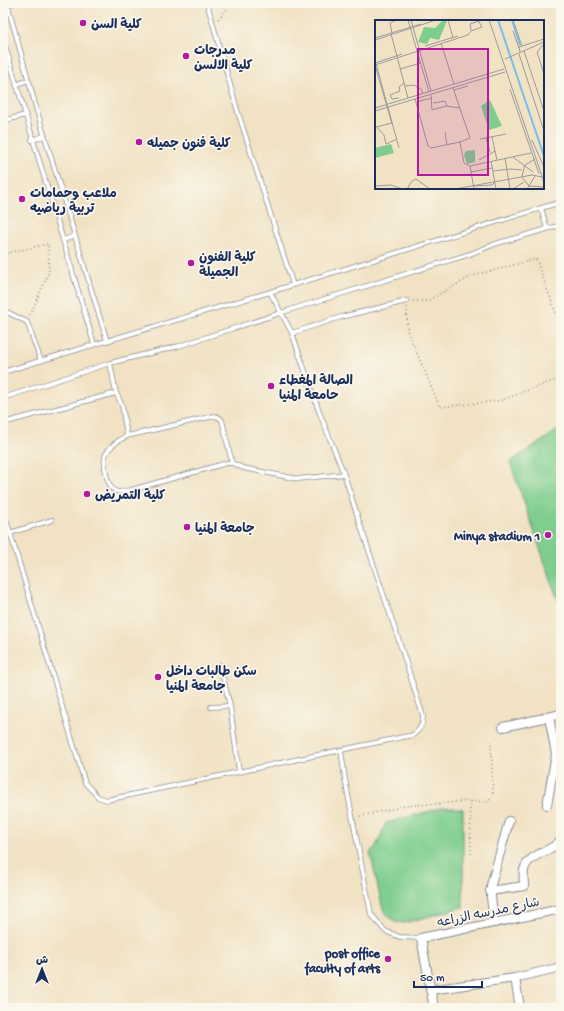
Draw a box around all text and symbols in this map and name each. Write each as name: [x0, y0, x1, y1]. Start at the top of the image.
place label: كلية السن: [91, 17, 142, 33]
marker: كلية السن: [78, 18, 88, 28]
inset map: [375, 20, 544, 189]
place label: مدرجات كلية الالسن: [194, 44, 253, 74]
marker: مدرجات كلية الالسن: [181, 51, 191, 61]
place label: كلية فنون جميله: [147, 135, 231, 152]
marker: كلية فنون جميله: [134, 137, 144, 147]
place label: ملاعب وحمامات تربية رياضيه: [30, 187, 117, 217]
marker: ملاعب وحمامات تربية رياضيه: [17, 194, 27, 204]
place label: كلية الفنون الجميلة: [199, 250, 256, 281]
marker: كلية الفنون الجميلة: [186, 258, 196, 268]
place label: الصالة المغطاء حامعة المنيا: [279, 373, 353, 404]
marker: الصالة المغطاء حامعة المنيا: [266, 381, 276, 391]
place label: كلية التمريض: [95, 488, 165, 504]
marker: كلية التمريض: [82, 489, 92, 499]
place label: جامعة المنيا: [195, 521, 255, 537]
marker: جامعة المنيا: [182, 522, 192, 532]
place label: Minya stadium 1: [454, 530, 540, 545]
marker: Minya stadium 1: [543, 530, 553, 540]
place label: سكن طالبات داخل جامعة المنيا: [166, 665, 257, 695]
marker: سكن طالبات داخل جامعة المنيا: [153, 672, 163, 682]
street label: شارع مدرسه الزراعه: [436, 895, 541, 932]
place label: post office faculty of arts: [304, 946, 381, 977]
north arrow: [22, 949, 62, 989]
marker: post office faculty of arts: [383, 954, 393, 964]
text: ش: [36, 955, 48, 967]
scale bar: [414, 963, 482, 989]
text: 50 m: [420, 972, 445, 986]

